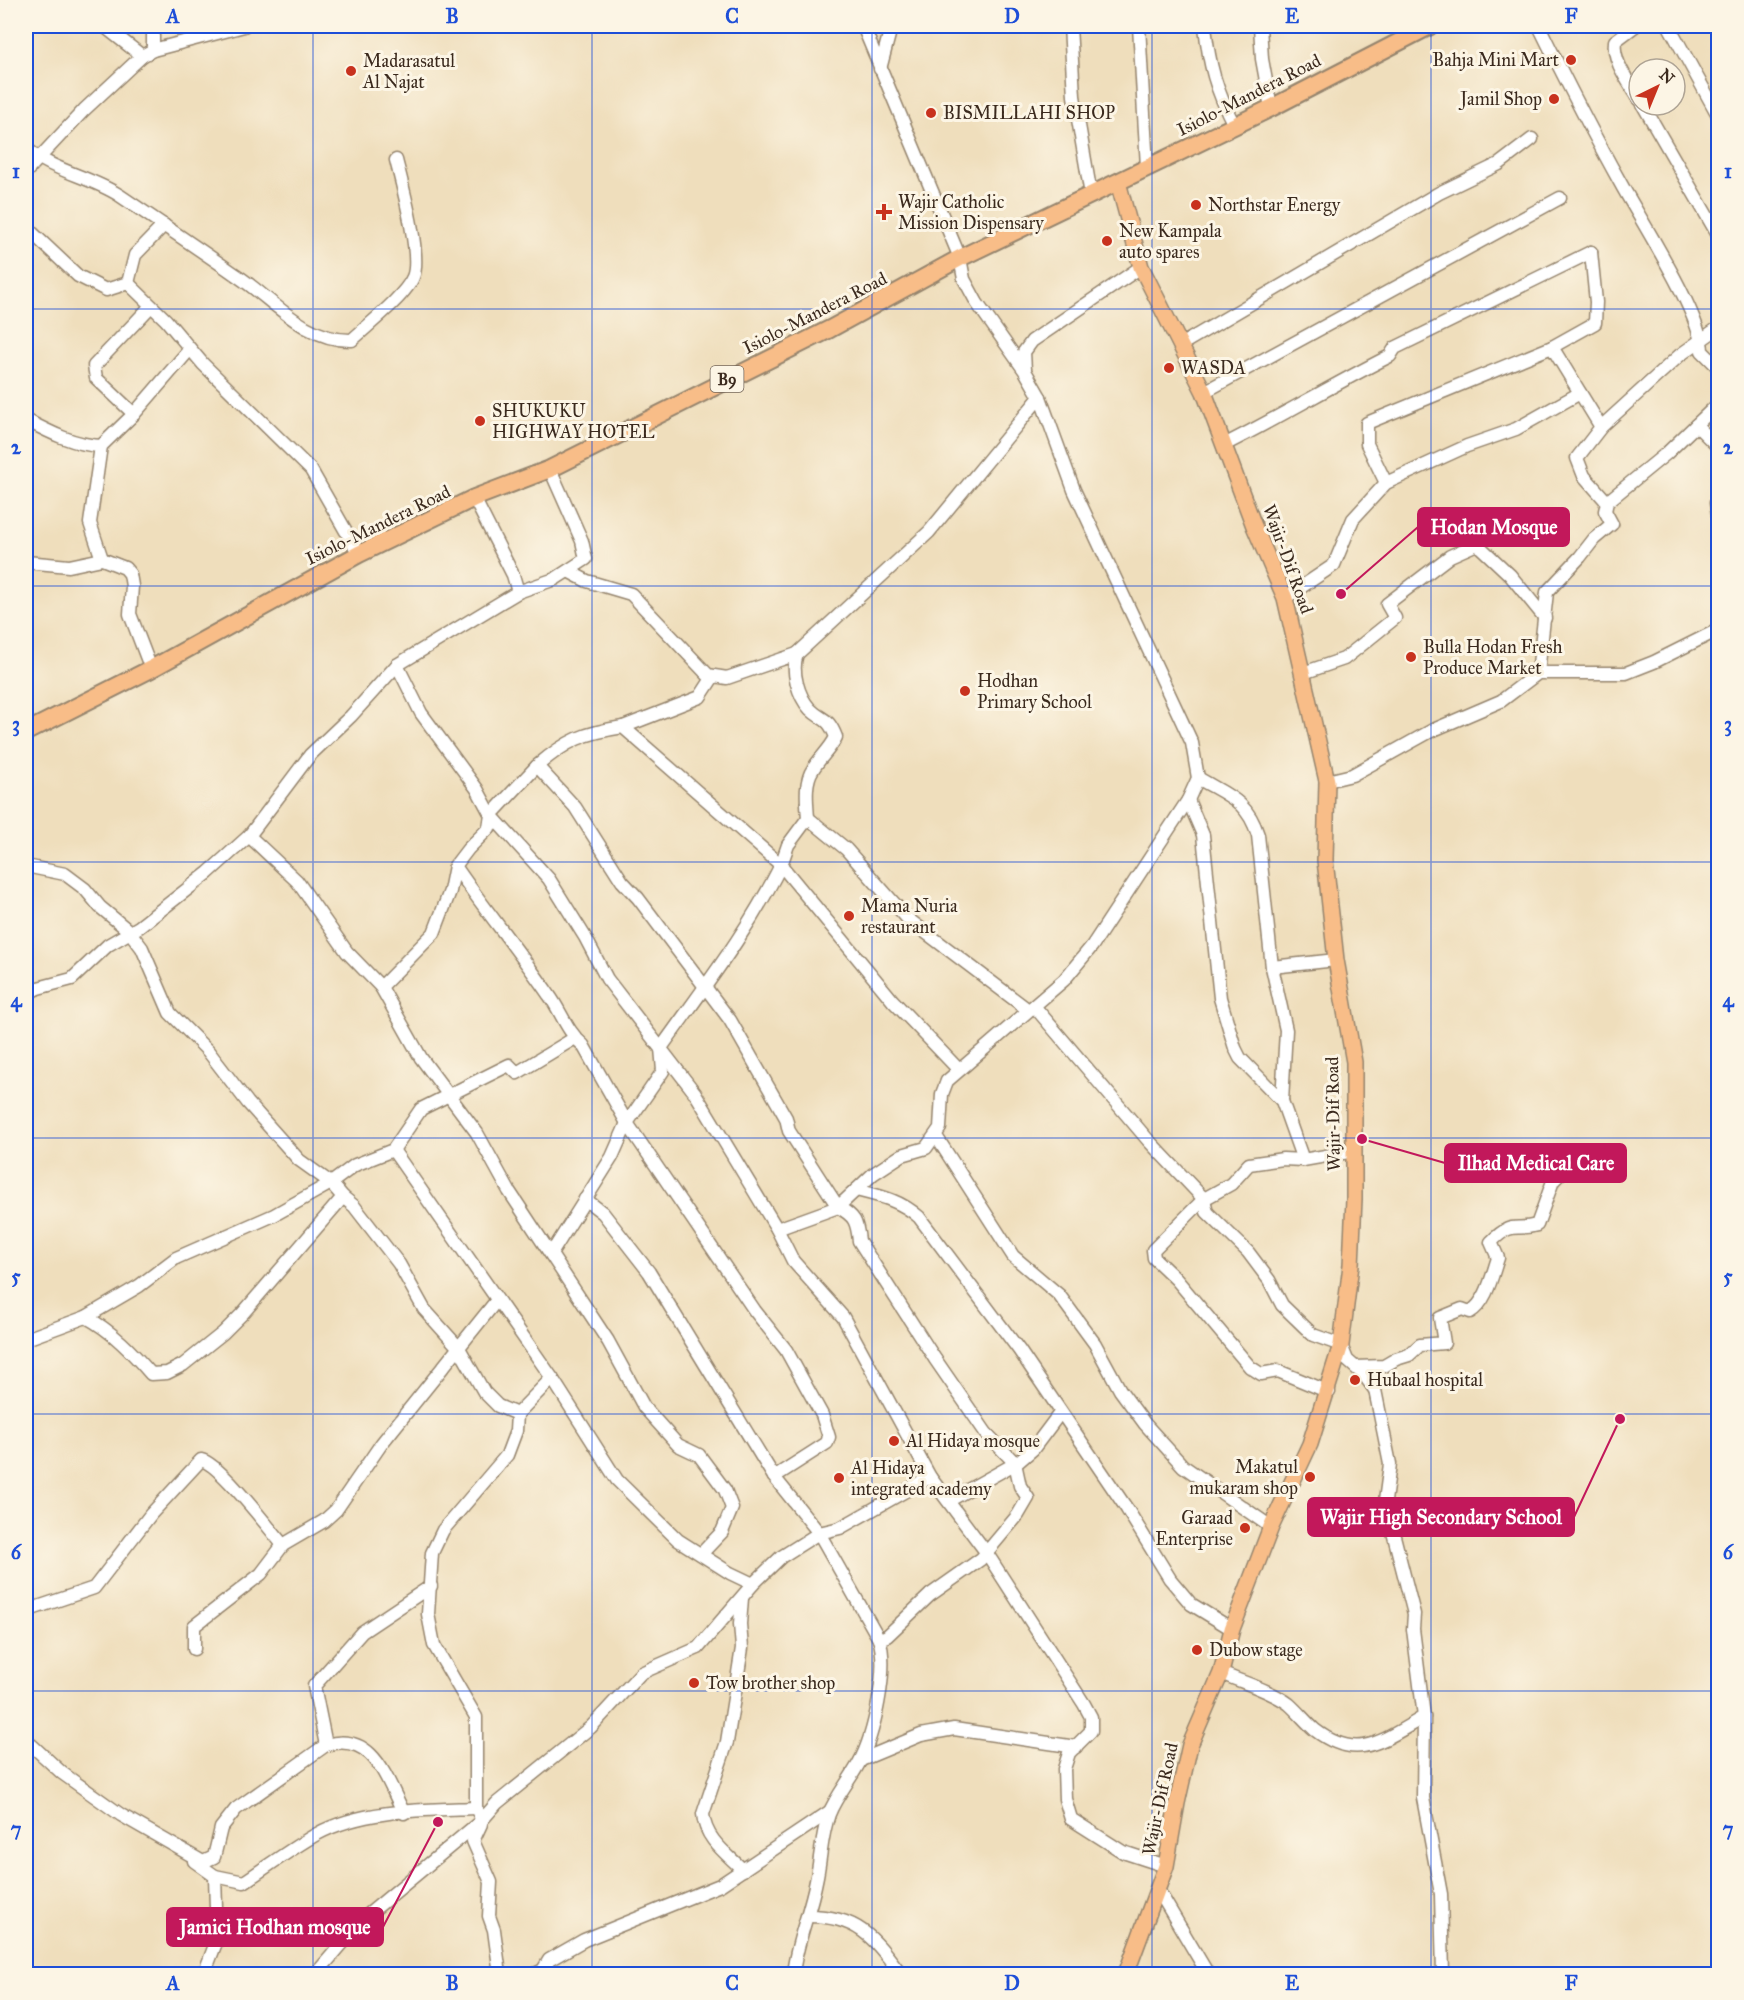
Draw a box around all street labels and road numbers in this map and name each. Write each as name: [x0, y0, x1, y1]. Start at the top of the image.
street label: Isiolo-Mandera Road: [1173, 49, 1325, 141]
street label: Isiolo-Mandera Road: [739, 267, 891, 359]
road number: B9: [710, 366, 744, 392]
street label: Isiolo-Mandera Road: [302, 480, 454, 570]
street label: Wajir-Dif Road: [1258, 501, 1318, 617]
street label: Wajir-Dif Road: [1321, 1056, 1345, 1172]
street label: Wajir-Dif Road: [1137, 1741, 1183, 1857]

